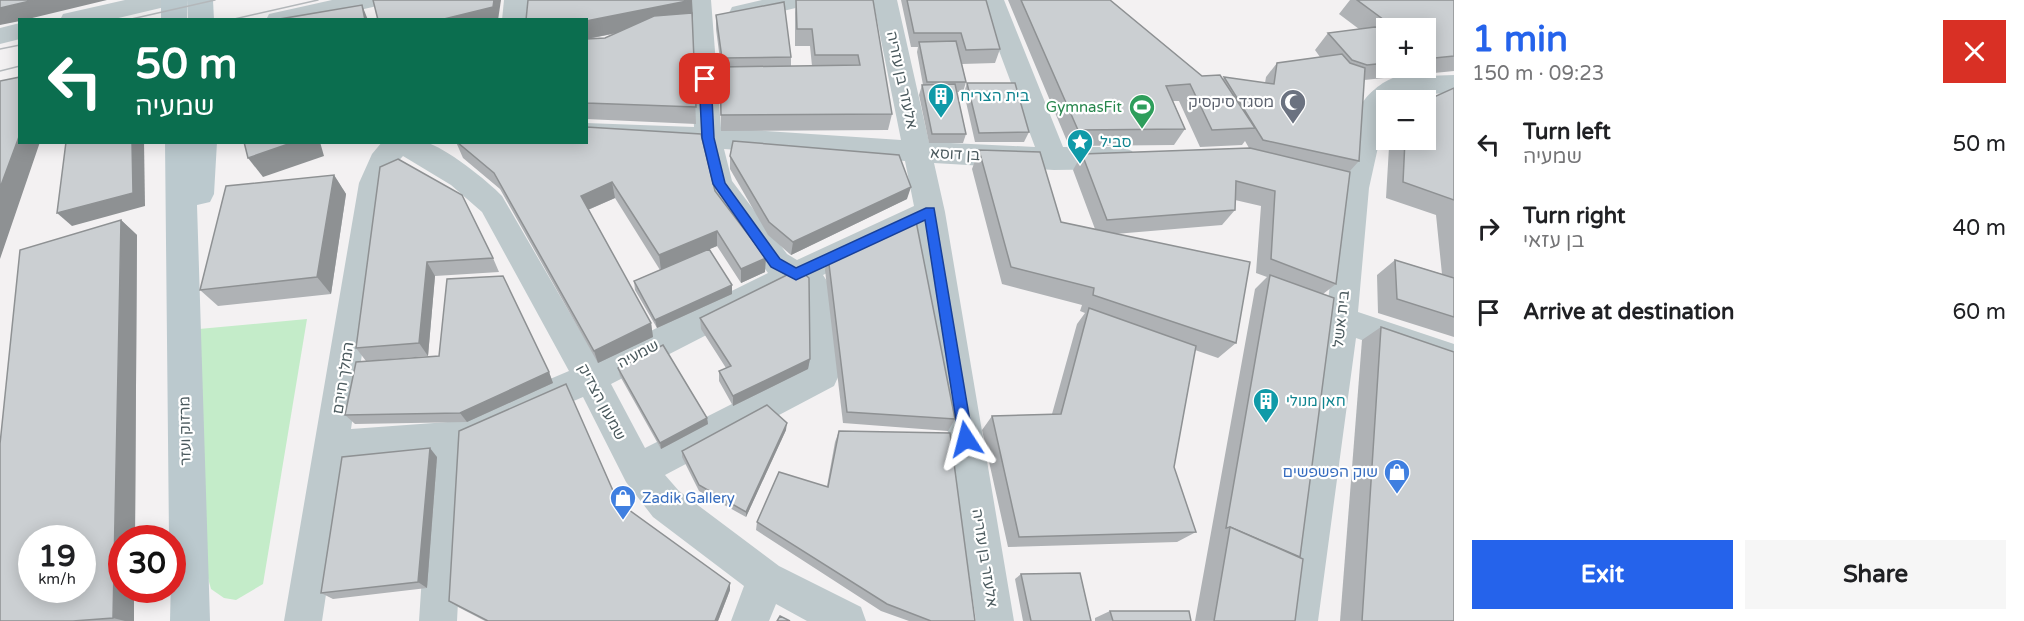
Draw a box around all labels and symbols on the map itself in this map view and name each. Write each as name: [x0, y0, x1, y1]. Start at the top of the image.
street label: אלעזר בן עזריה: [883, 29, 921, 131]
pin: [679, 53, 730, 104]
building icon: בית הצריח: [926, 81, 956, 119]
place label: בית הצריח: [960, 87, 1030, 105]
mosque icon: מסגד סיקסיק: [1278, 87, 1308, 125]
sports icon: GymnasFit: [1127, 92, 1157, 130]
place label: מסגד סיקסיק: [1188, 93, 1274, 111]
place label: GymnasFit: [1046, 98, 1122, 116]
place icon: סביל: [1065, 127, 1095, 165]
place label: סביל: [1100, 133, 1132, 151]
street label: בן דוסא: [929, 144, 981, 164]
street label: בית אשל: [1329, 289, 1353, 348]
street label: שמעיה: [614, 336, 662, 372]
street label: המלך חירם: [328, 341, 358, 415]
street label: שמעון הצדיק: [574, 361, 630, 443]
building icon: חאן מנולי: [1251, 386, 1281, 424]
place label: חאן מנולי: [1286, 392, 1346, 410]
street label: מרזוק ועזר: [175, 396, 195, 466]
position arrow: [934, 407, 998, 471]
shop icon: שוק הפשפשים: [1382, 457, 1412, 495]
place label: שוק הפשפשים: [1283, 463, 1378, 481]
shop icon: Zadik Gallery: [608, 483, 638, 521]
place label: Zadik Gallery: [642, 489, 735, 507]
street label: אלעזר בן עזריה: [968, 507, 1002, 609]
speed limit sign: 30: [108, 525, 186, 603]

